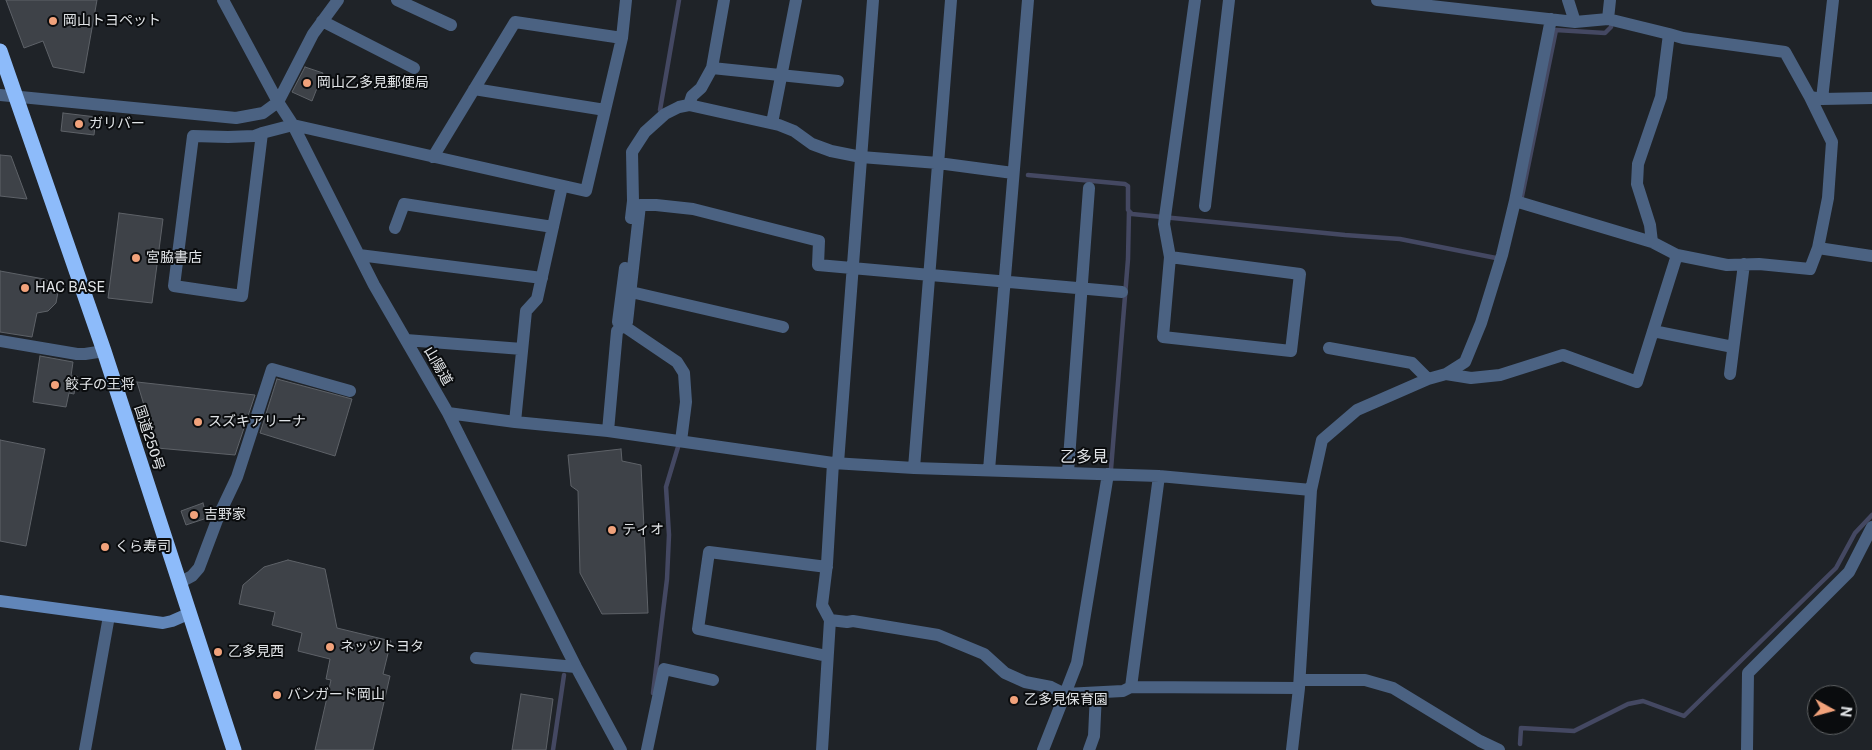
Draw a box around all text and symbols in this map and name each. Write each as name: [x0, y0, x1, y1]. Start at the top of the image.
place label: 岡山トヨペット: [63, 13, 161, 29]
marker: 岡山トヨペット: [47, 15, 59, 27]
place label: 岡山乙多見郵便局: [317, 75, 429, 91]
marker: 岡山乙多見郵便局: [301, 77, 313, 89]
place label: ガリバー: [89, 116, 145, 132]
marker: ガリバー: [73, 118, 85, 130]
place label: 宮脇書店: [146, 250, 202, 266]
marker: 宮脇書店: [130, 252, 142, 264]
place label: HAC BASE: [35, 280, 105, 296]
marker: HAC BASE: [19, 282, 31, 294]
street label: 山陽道: [420, 344, 456, 388]
place label: 餃子の王将: [65, 377, 135, 393]
marker: 餃子の王将: [49, 379, 61, 391]
street label: 国道250号: [131, 403, 167, 473]
place label: スズキアリーナ: [208, 414, 306, 430]
marker: スズキアリーナ: [192, 416, 204, 428]
district label: 乙多見: [1060, 447, 1108, 467]
place label: 吉野家: [204, 507, 246, 523]
marker: 吉野家: [188, 509, 200, 521]
place label: ティオ: [622, 522, 664, 538]
marker: ティオ: [606, 524, 618, 536]
place label: くら寿司: [115, 539, 171, 555]
marker: くら寿司: [99, 541, 111, 553]
place label: ネッツトヨタ: [340, 639, 424, 655]
marker: ネッツトヨタ: [324, 641, 336, 653]
place label: 乙多見西: [228, 644, 284, 660]
marker: 乙多見西: [212, 646, 224, 658]
north arrow: [1807, 685, 1857, 735]
place label: バンガード岡山: [287, 687, 385, 703]
marker: バンガード岡山: [271, 689, 283, 701]
place label: 乙多見保育園: [1024, 692, 1108, 708]
marker: 乙多見保育園: [1008, 694, 1020, 706]
text: N: [1837, 705, 1855, 718]

